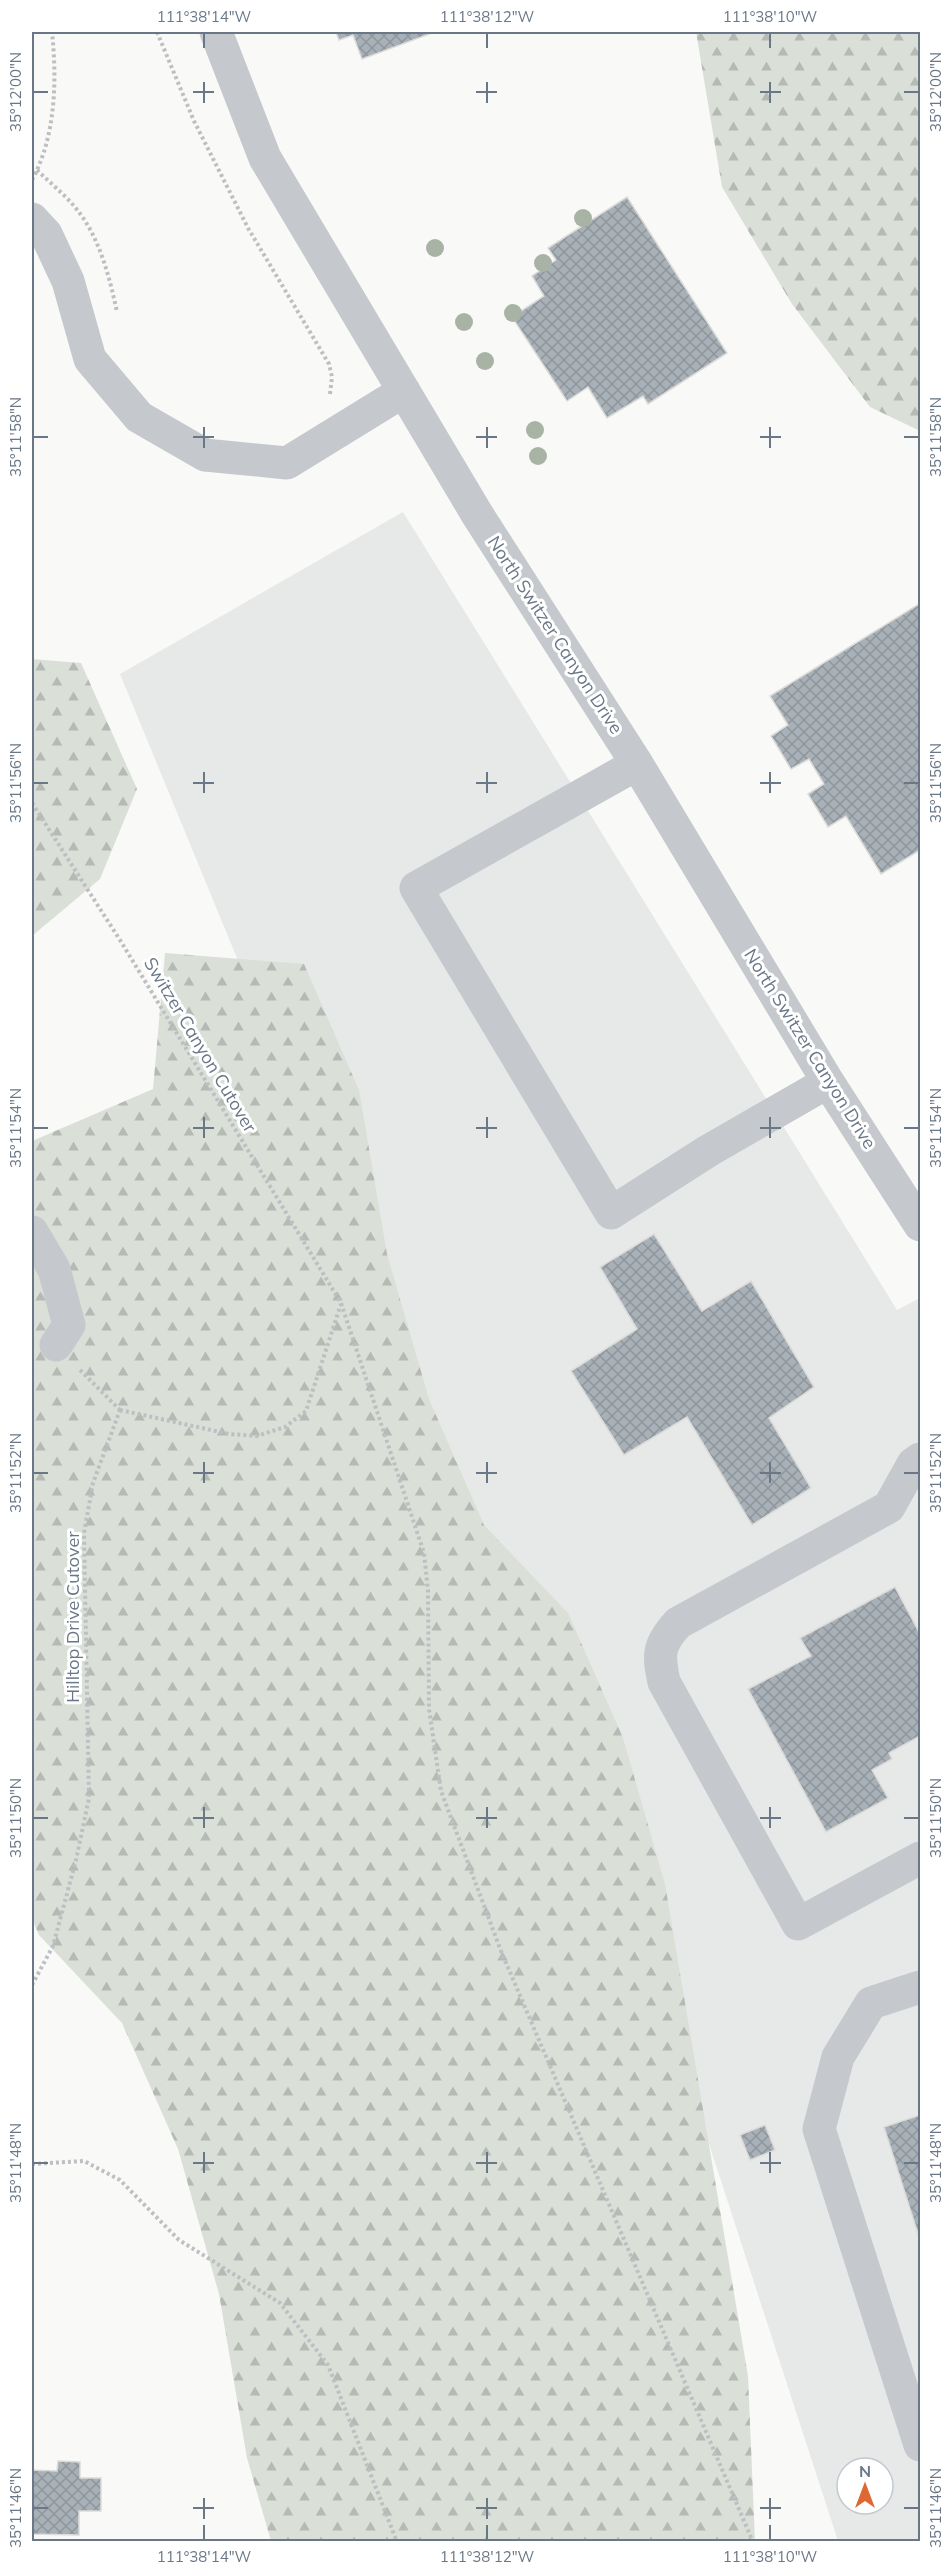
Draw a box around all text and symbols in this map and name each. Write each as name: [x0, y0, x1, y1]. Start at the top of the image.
text: 111°38'14"W: [157, 7, 252, 26]
text: 111°38'12"W: [440, 7, 535, 26]
text: 111°38'10"W: [723, 7, 818, 26]
text: 35°12'00"N: [6, 52, 25, 132]
text: 35°12'00"N: [926, 52, 945, 132]
text: 35°11'58"N: [6, 397, 25, 477]
text: 35°11'58"N: [926, 397, 945, 477]
street label: North Switzer Canyon Drive: [483, 531, 628, 738]
text: 35°11'56"N: [6, 743, 25, 823]
text: 35°11'56"N: [926, 743, 945, 823]
street label: North Switzer Canyon Drive: [739, 944, 882, 1153]
street label: Switzer Canyon Cutover: [139, 953, 262, 1137]
text: 35°11'54"N: [6, 1088, 25, 1168]
text: 35°11'54"N: [926, 1088, 945, 1168]
text: 35°11'52"N: [6, 1433, 25, 1513]
text: 35°11'52"N: [926, 1433, 945, 1513]
street label: Hilltop Drive Cutover: [61, 1531, 84, 1703]
text: 35°11'50"N: [6, 1778, 25, 1858]
text: 35°11'50"N: [926, 1778, 945, 1858]
text: 35°11'48"N: [6, 2123, 25, 2203]
text: 35°11'48"N: [926, 2123, 945, 2203]
north arrow: [835, 2456, 895, 2516]
text: N: [859, 2461, 871, 2481]
text: 35°11'46"N: [6, 2468, 25, 2548]
text: 35°11'46"N: [926, 2468, 945, 2548]
text: 111°38'14"W: [157, 2547, 252, 2566]
text: 111°38'12"W: [440, 2547, 535, 2566]
text: 111°38'10"W: [723, 2547, 818, 2566]

